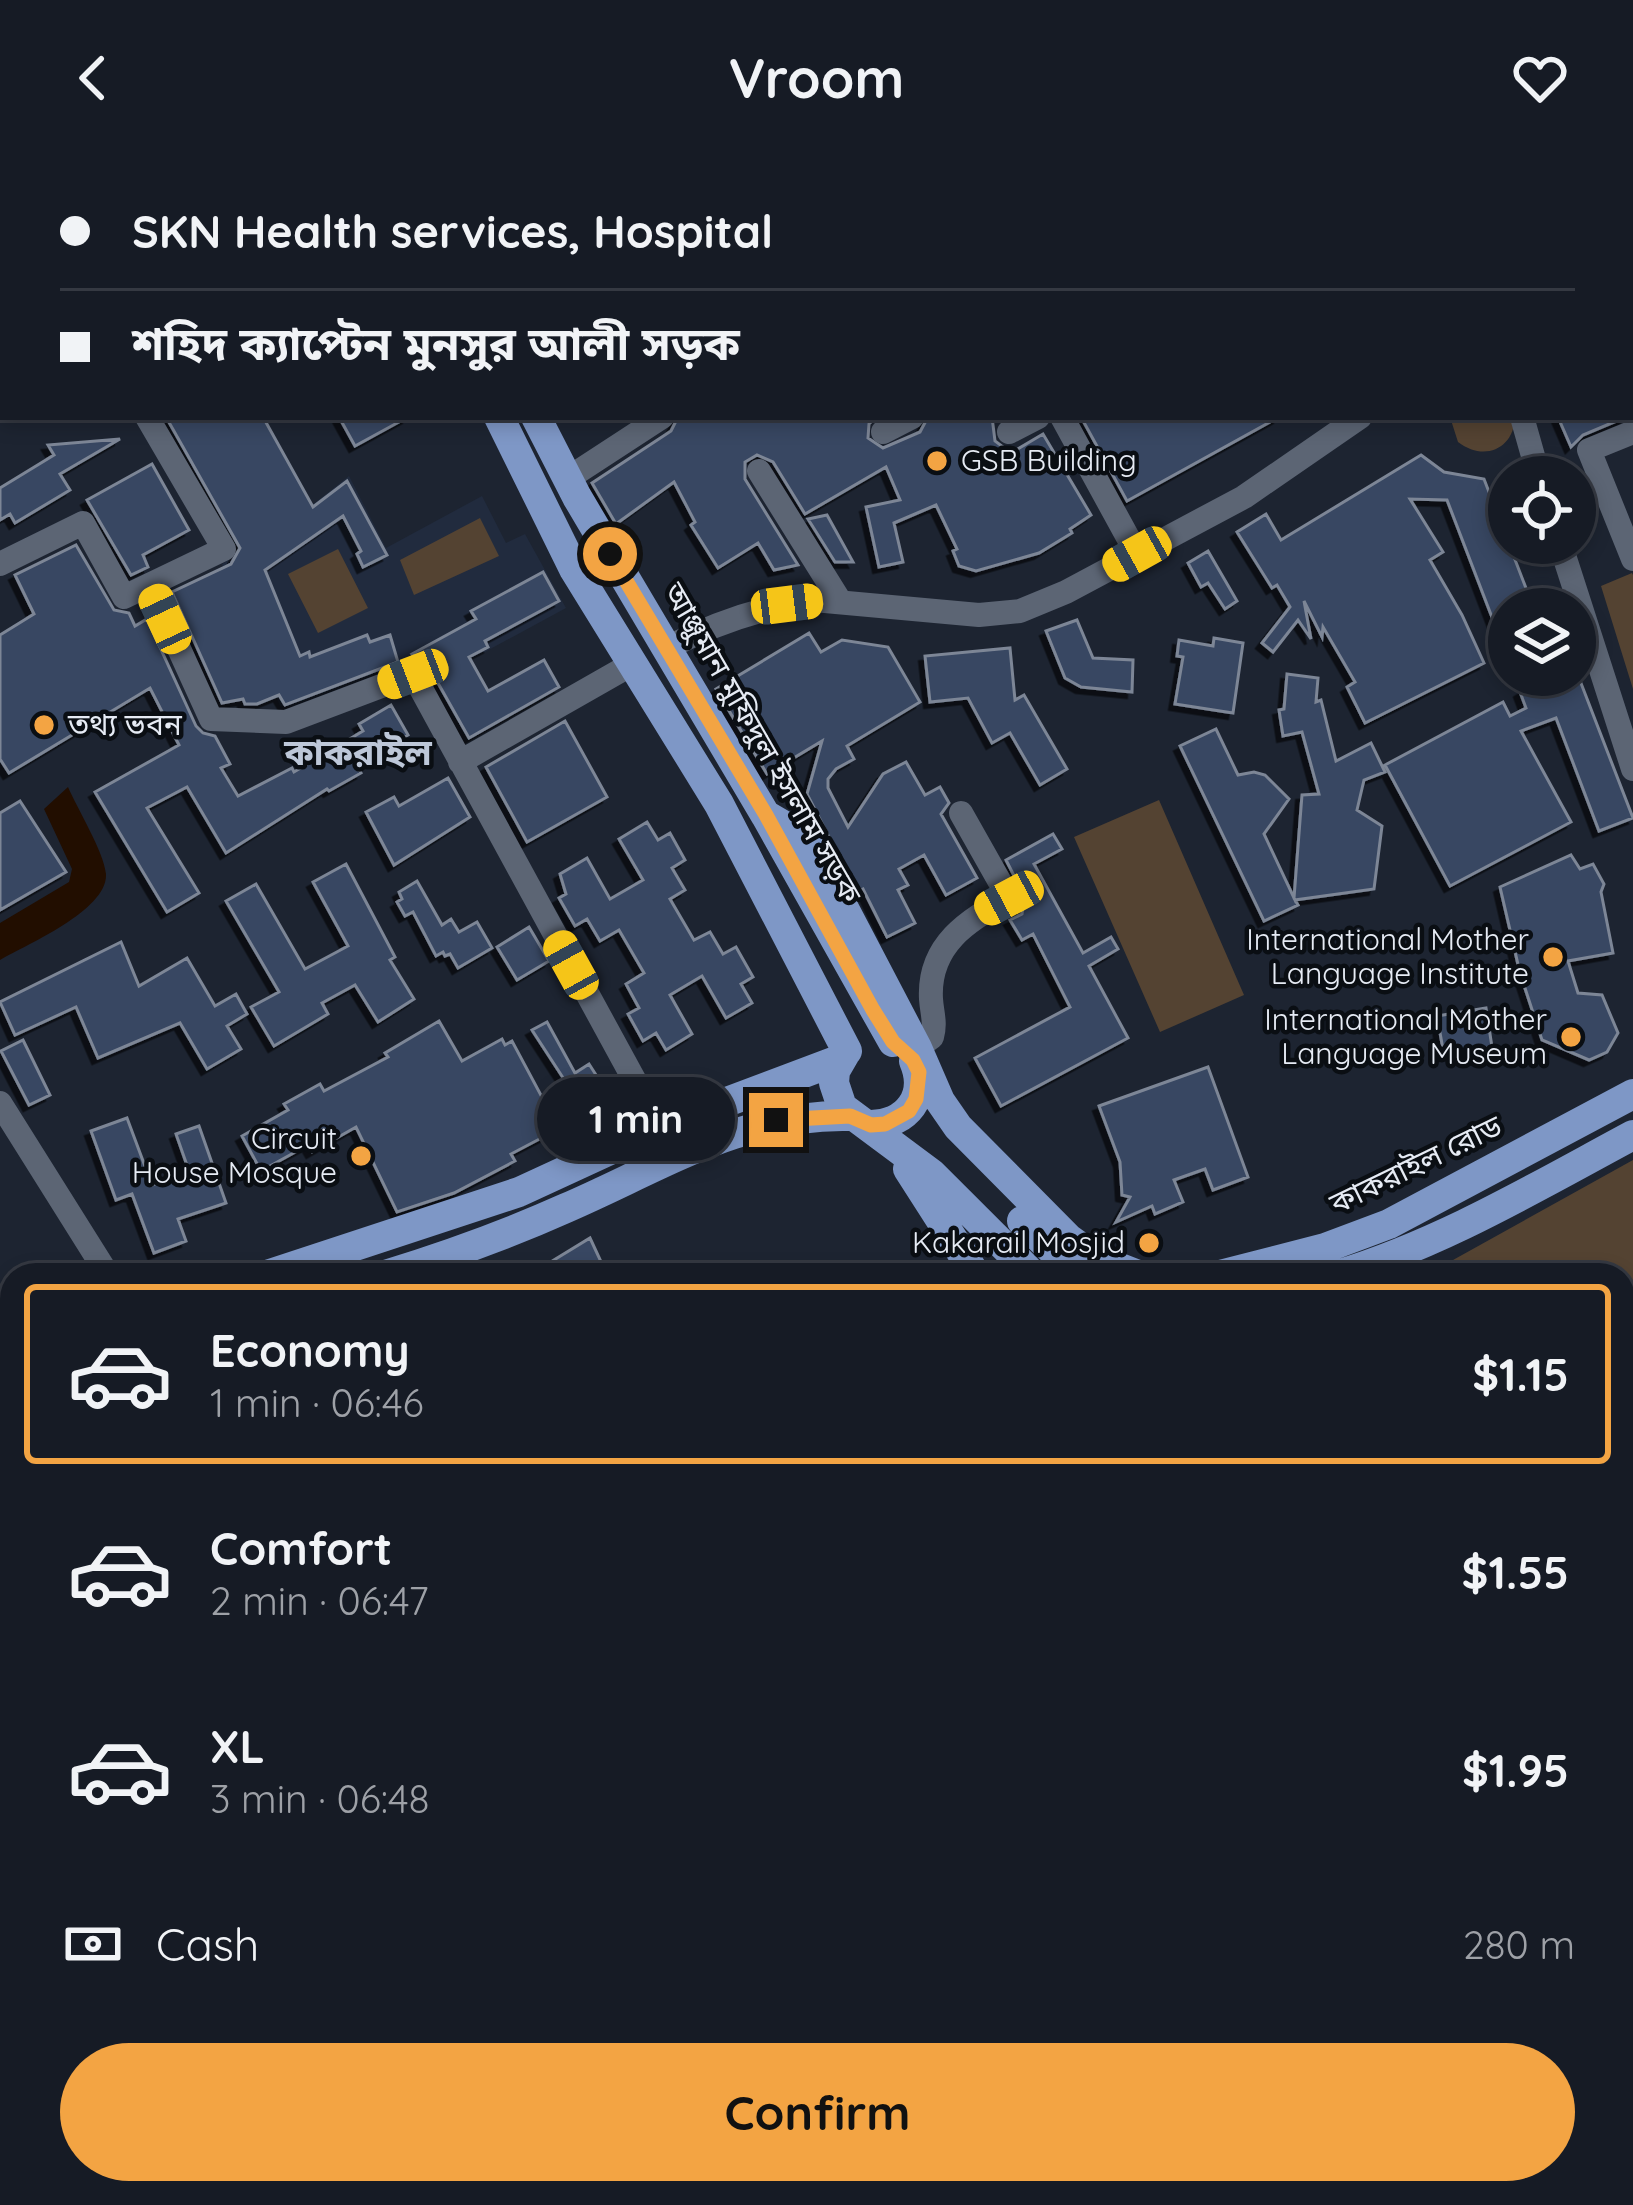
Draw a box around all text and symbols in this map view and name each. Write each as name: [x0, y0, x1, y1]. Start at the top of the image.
text: Vroom: [729, 44, 904, 112]
icon: back: [60, 45, 126, 111]
icon: heart: [1507, 45, 1573, 111]
text: SKN Health services, Hospital: [132, 203, 773, 259]
text: শহিদ ক্যাপ্টেন মুনসুর আলী সড়ক: [132, 315, 740, 371]
place label: GSB Building: [961, 441, 1137, 479]
marker: GSB Building: [924, 448, 950, 474]
map controls: [1488, 456, 1596, 696]
button: locate: [1488, 456, 1596, 564]
car: [1097, 521, 1177, 587]
route start: [583, 527, 637, 581]
street label: আঞ্জুমান মুফিদুল ইসলাম সড়ক: [655, 575, 871, 910]
car: [133, 579, 197, 659]
car: [749, 582, 825, 626]
button: layers: [1488, 588, 1596, 696]
car: [373, 644, 453, 704]
place label: তথ্য ভবন: [67, 705, 183, 743]
marker: তথ্য ভবন: [31, 712, 57, 738]
district label: কাকরাইল: [283, 729, 433, 774]
car: [969, 865, 1049, 931]
place label: International Mother Language Institute: [1246, 920, 1529, 992]
car: [538, 925, 604, 1005]
marker: International Mother Language Institute: [1540, 944, 1566, 970]
place label: International Mother Language Museum: [1264, 1000, 1547, 1072]
marker: International Mother Language Museum: [1558, 1024, 1584, 1050]
callout: 1 min: [536, 1078, 734, 1162]
route end: [749, 1093, 803, 1147]
text: 1 min: [589, 1094, 683, 1143]
street label: কাকরাইল রোড: [1323, 1106, 1508, 1222]
place label: Circuit House Mosque: [132, 1119, 337, 1191]
marker: Circuit House Mosque: [348, 1143, 374, 1169]
place label: Kakarail Mosjid: [912, 1223, 1125, 1261]
marker: Kakarail Mosjid: [1136, 1230, 1162, 1256]
icon: car: [66, 1320, 174, 1428]
text: Economy: [210, 1322, 410, 1378]
text: $1.15: [1472, 1346, 1569, 1402]
text: 1 min · 06:46: [210, 1378, 423, 1427]
icon: car: [66, 1518, 174, 1626]
text: Comfort: [210, 1520, 392, 1576]
text: $1.55: [1462, 1544, 1569, 1600]
text: 2 min · 06:47: [210, 1576, 428, 1625]
icon: car: [66, 1716, 174, 1824]
text: XL: [210, 1718, 265, 1774]
text: $1.95: [1462, 1742, 1569, 1798]
text: 3 min · 06:48: [210, 1774, 430, 1823]
icon: cash: [60, 1911, 126, 1977]
text: Cash: [156, 1916, 259, 1972]
text: 280 m: [1463, 1920, 1575, 1969]
button: Confirm: [60, 2043, 1575, 2181]

